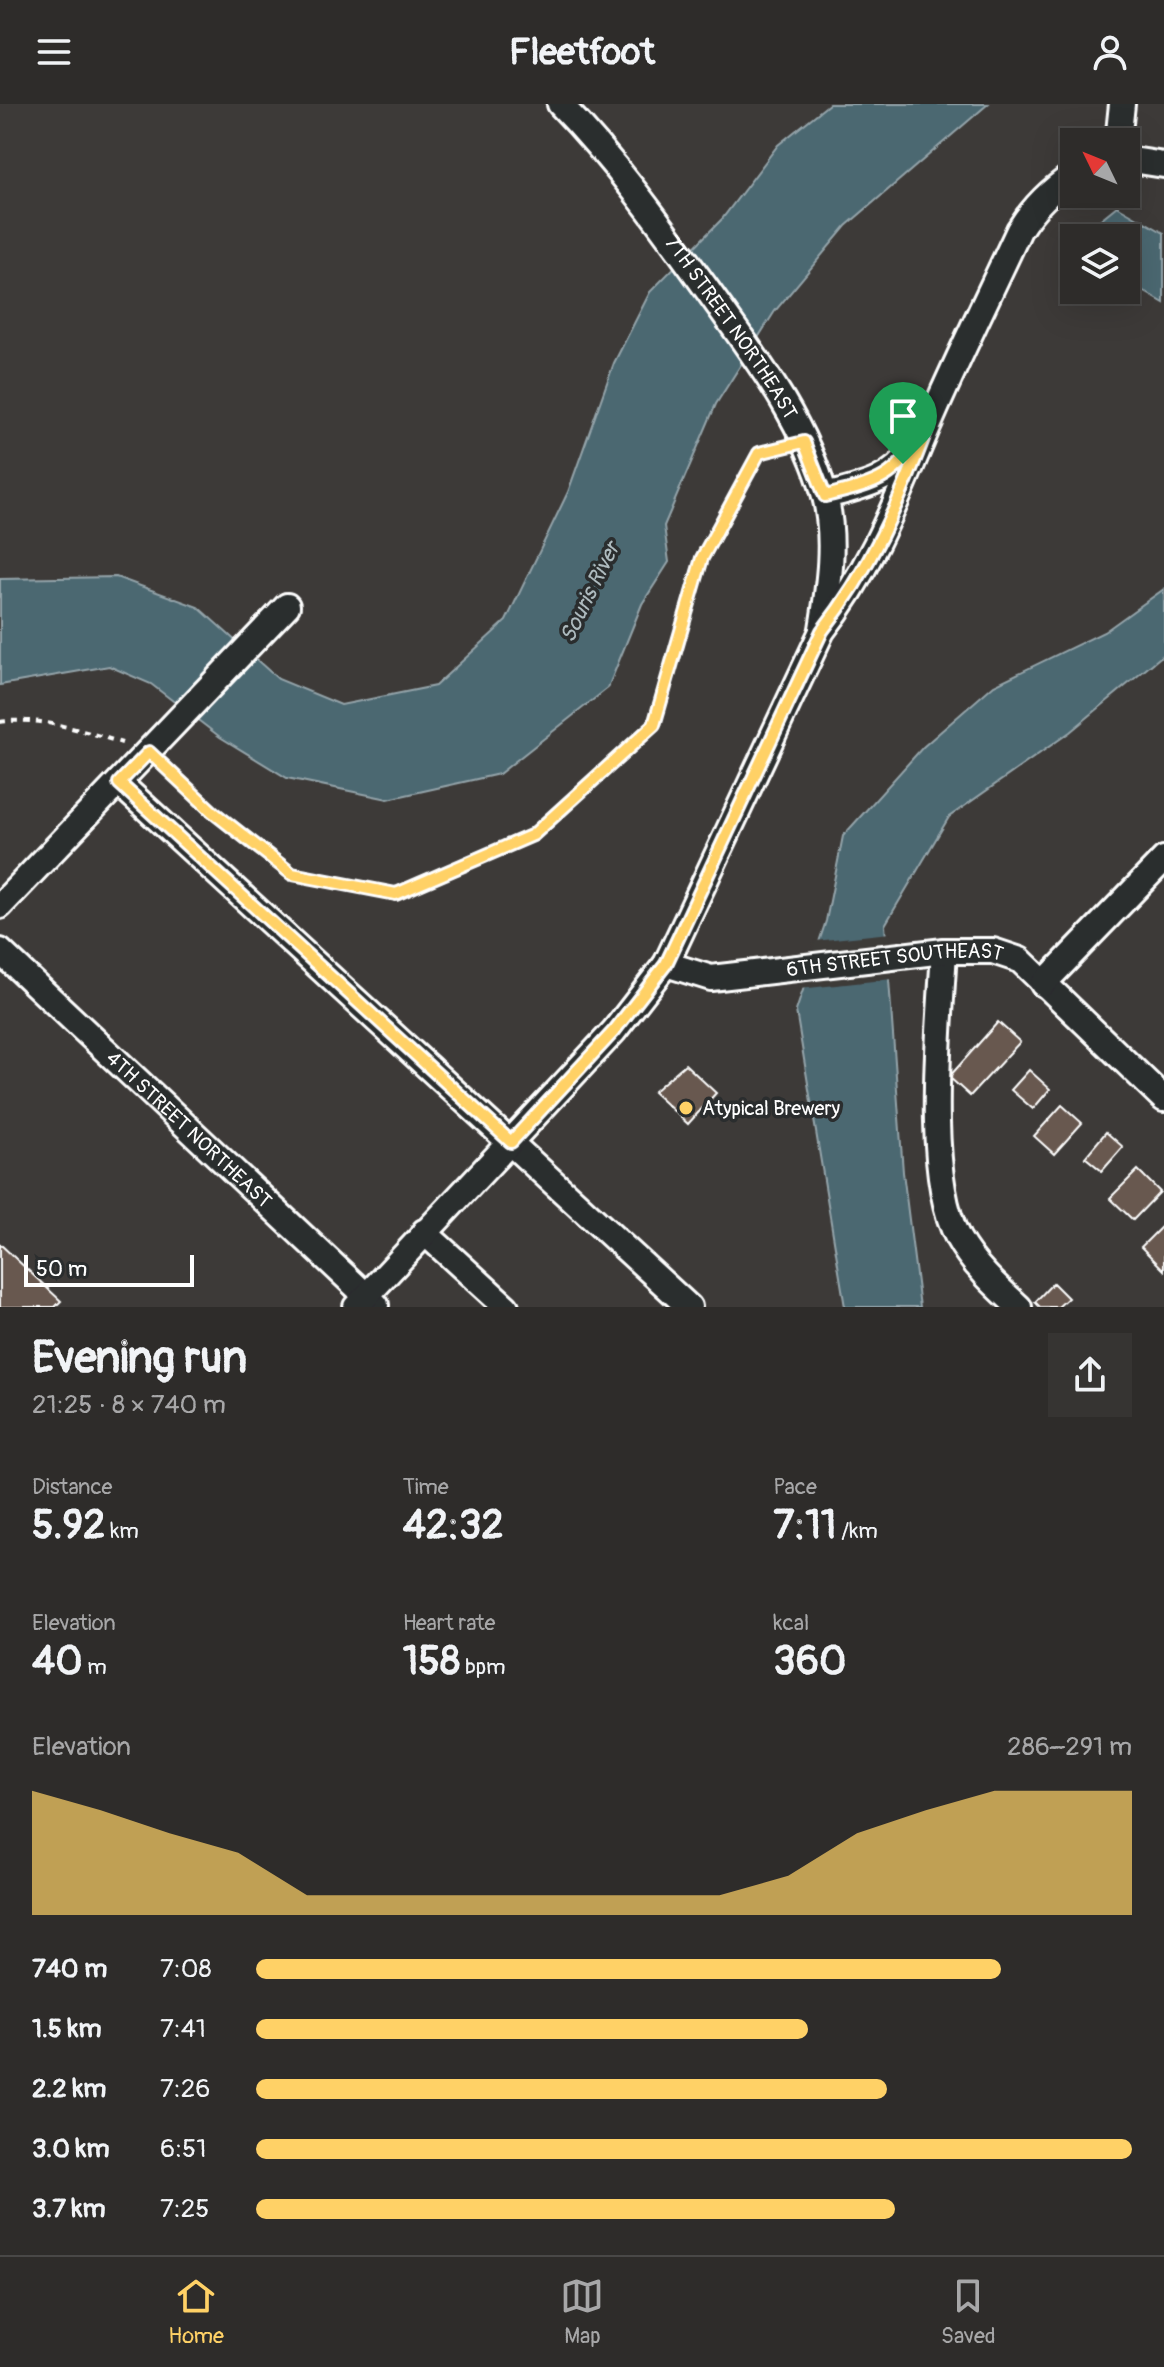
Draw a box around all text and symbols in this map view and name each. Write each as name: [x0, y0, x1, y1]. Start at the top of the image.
icon: menu: [32, 30, 76, 74]
text: Fleetfoot: [509, 30, 655, 75]
icon: person: [1088, 30, 1132, 74]
north arrow: [1060, 128, 1140, 208]
map controls: [1060, 128, 1140, 304]
button: layers: [1060, 224, 1140, 304]
street label: 7TH STREET NORTHEAST: [659, 231, 803, 424]
pin: [869, 382, 937, 464]
icon: arrive: [881, 394, 925, 438]
water label: Souris River: [554, 535, 628, 647]
street label: 6TH STREET SOUTHEAST: [785, 939, 1007, 982]
street label: 4TH STREET NORTHEAST: [101, 1046, 277, 1213]
place label: Atypical Brewery: [702, 1096, 841, 1121]
marker: Atypical Brewery: [677, 1099, 695, 1117]
scale bar: [24, 1251, 194, 1287]
text: 50 m: [36, 1255, 87, 1283]
text: Evening run: [32, 1331, 247, 1386]
button: share: [1048, 1333, 1132, 1417]
text: 21:25 · 8 × 740 m: [32, 1389, 226, 1421]
text: Distance: [32, 1473, 112, 1501]
text: Time: [403, 1473, 449, 1501]
text: Pace: [773, 1473, 817, 1501]
text: 5.92: [32, 1501, 105, 1550]
text: 42:32: [403, 1501, 504, 1550]
text: 7:11: [773, 1501, 836, 1550]
text: km: [105, 1517, 139, 1545]
text: /km: [836, 1517, 878, 1545]
text: Elevation: [32, 1609, 116, 1637]
text: Heart rate: [403, 1609, 495, 1637]
text: kcal: [773, 1609, 809, 1637]
text: 40: [32, 1637, 83, 1686]
text: 158: [403, 1637, 460, 1686]
text: 360: [773, 1637, 846, 1686]
text: m: [83, 1653, 107, 1681]
text: bpm: [460, 1653, 506, 1681]
text: Elevation: [32, 1731, 131, 1763]
text: 286–291 m: [1007, 1731, 1132, 1763]
text: 740 m: [32, 1953, 107, 1985]
text: 7:08: [160, 1953, 212, 1985]
text: 1.5 km: [32, 2013, 102, 2045]
text: 7:41: [160, 2013, 206, 2045]
text: 2.2 km: [32, 2073, 106, 2105]
text: 7:26: [160, 2073, 210, 2105]
text: 3.0 km: [32, 2133, 110, 2165]
text: 6:51: [160, 2133, 206, 2165]
text: 3.7 km: [32, 2193, 106, 2225]
text: 7:25: [160, 2193, 209, 2225]
tab: Home: [168, 2274, 224, 2350]
tab: Map: [560, 2274, 604, 2350]
tab: Saved: [941, 2274, 996, 2350]

